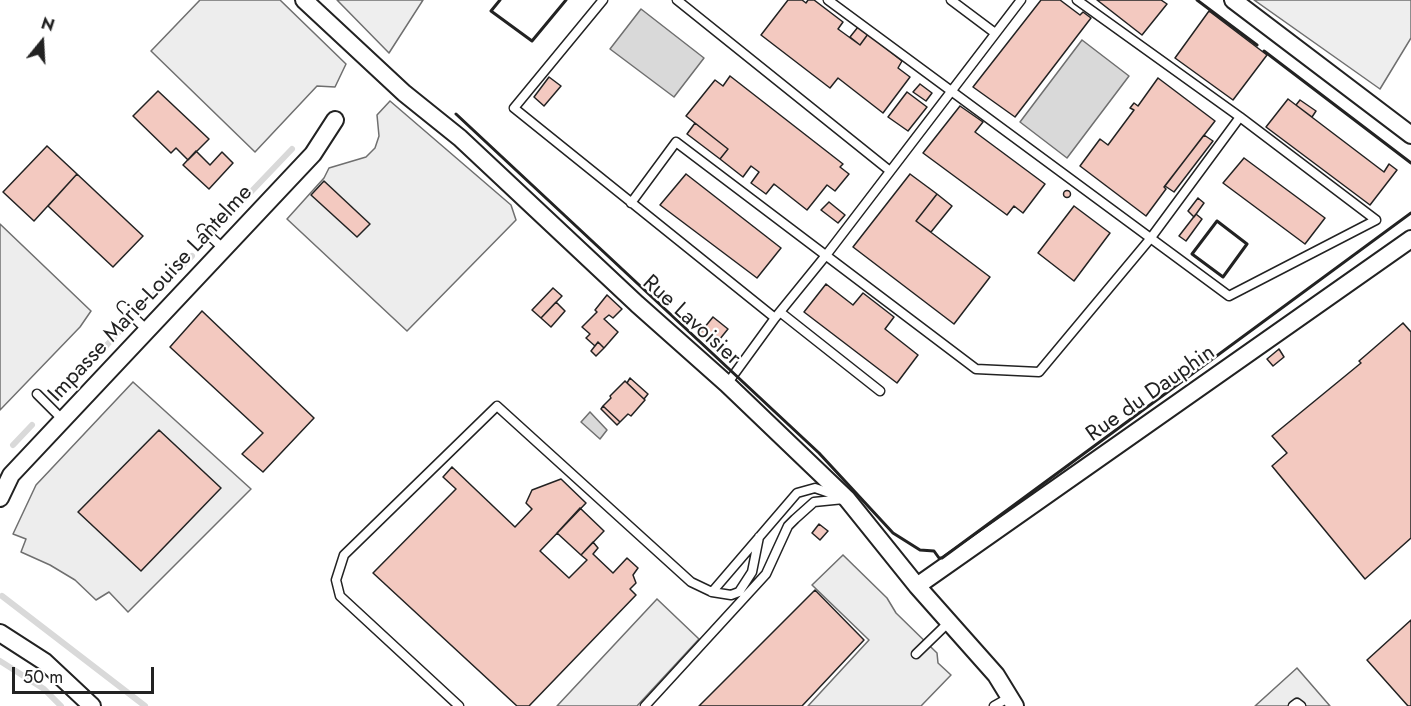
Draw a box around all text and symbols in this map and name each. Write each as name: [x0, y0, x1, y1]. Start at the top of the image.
north arrow: [12, 12, 72, 72]
text: N: [38, 12, 57, 37]
street label: Impasse Marie-Louise Lantelme: [43, 180, 259, 408]
street label: Rue Lavoisier: [637, 270, 745, 372]
street label: Rue du Dauphin: [1082, 340, 1220, 448]
scale bar: [15, 655, 158, 693]
text: 50 m: [23, 664, 63, 690]

